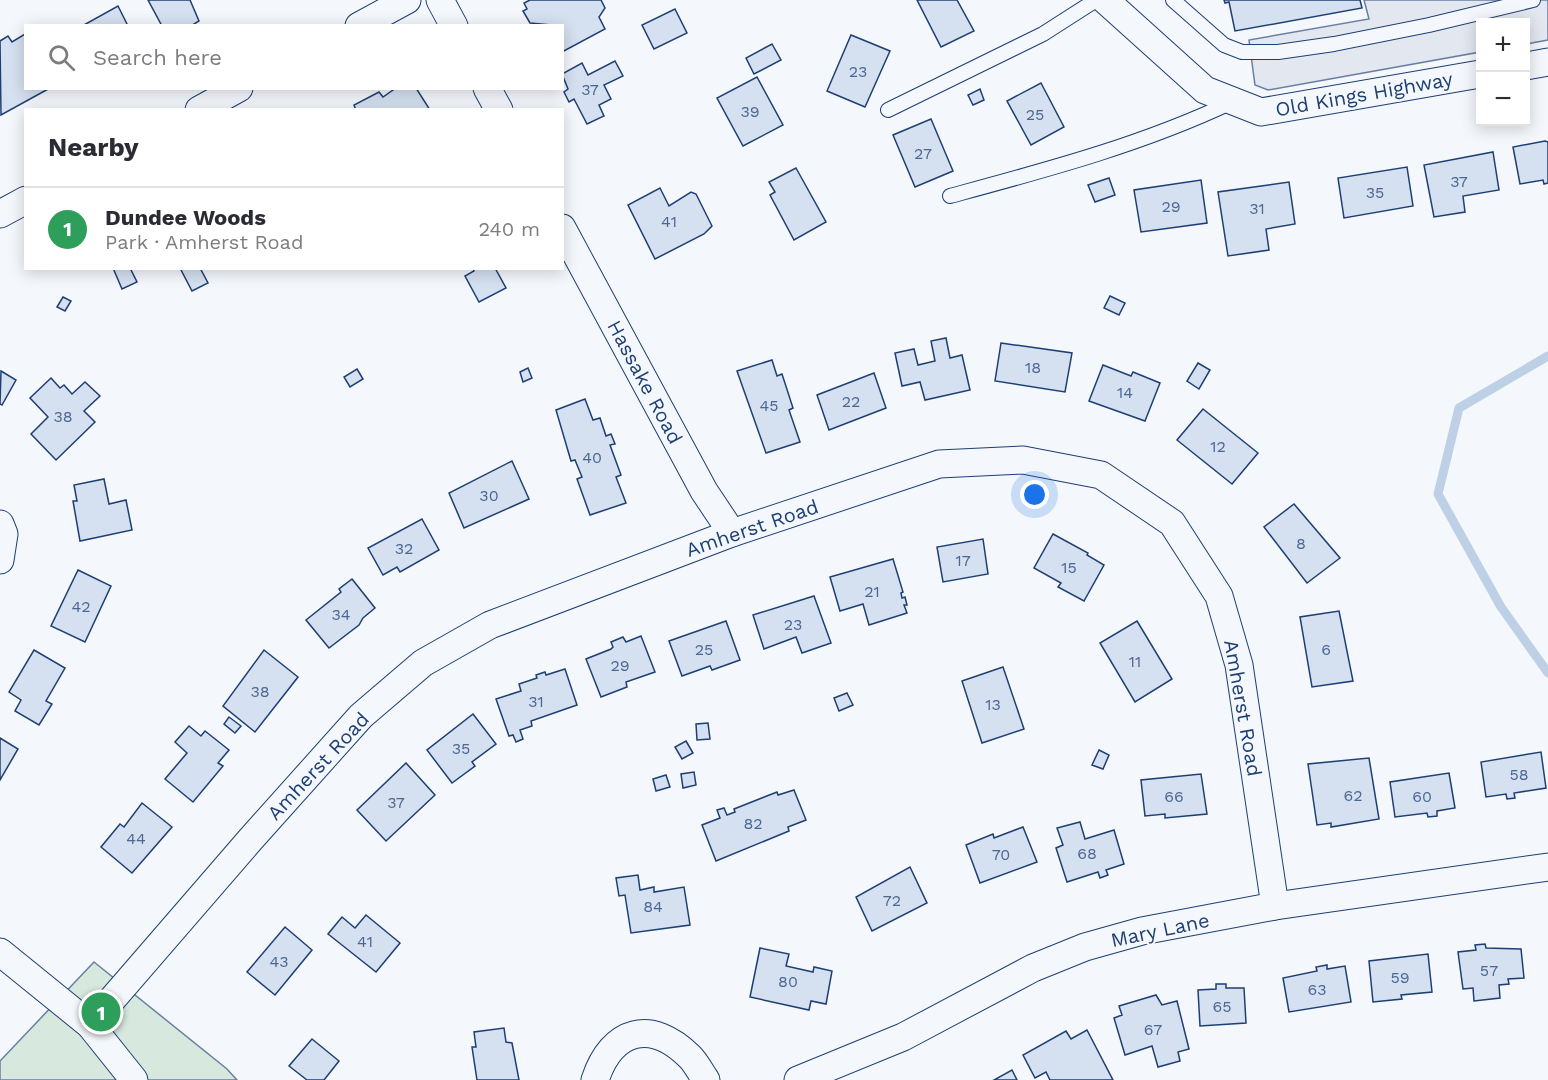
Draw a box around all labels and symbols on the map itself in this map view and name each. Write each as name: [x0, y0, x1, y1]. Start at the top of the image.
house number: 23: [849, 62, 867, 81]
street label: Old Kings Highway: [1273, 66, 1455, 121]
house number: 37: [581, 80, 599, 99]
house number: 39: [740, 102, 760, 121]
house number: 25: [1026, 105, 1044, 124]
house number: 27: [914, 144, 932, 163]
house number: 37: [1450, 172, 1468, 191]
house number: 35: [1366, 183, 1384, 202]
house number: 29: [1161, 197, 1181, 216]
house number: 31: [1249, 199, 1265, 218]
house number: 41: [661, 212, 677, 231]
street label: Hassake Road: [602, 316, 688, 448]
house number: 18: [1025, 358, 1041, 377]
house number: 14: [1117, 383, 1133, 402]
house number: 22: [842, 392, 860, 411]
house number: 45: [759, 396, 779, 415]
house number: 38: [53, 407, 73, 426]
house number: 12: [1210, 437, 1226, 456]
house number: 40: [582, 448, 602, 467]
your location: [1020, 480, 1049, 509]
house number: 30: [479, 486, 499, 505]
street label: Amherst Road: [683, 494, 821, 562]
house number: 8: [1296, 534, 1306, 553]
house number: 32: [395, 539, 413, 558]
house number: 17: [955, 551, 971, 570]
house number: 15: [1061, 558, 1077, 577]
house number: 21: [864, 582, 880, 601]
house number: 42: [71, 597, 91, 616]
house number: 34: [331, 605, 351, 624]
house number: 23: [784, 615, 802, 634]
street label: Amherst Road: [1219, 638, 1267, 778]
house number: 25: [695, 640, 713, 659]
house number: 6: [1321, 640, 1331, 659]
house number: 11: [1129, 652, 1141, 671]
house number: 29: [610, 656, 630, 675]
house number: 38: [250, 682, 270, 701]
house number: 31: [528, 692, 544, 711]
house number: 13: [985, 695, 1001, 714]
street label: Amherst Road: [262, 707, 374, 825]
house number: 35: [452, 739, 470, 758]
house number: 58: [1509, 765, 1529, 784]
house number: 62: [1343, 786, 1363, 805]
house number: 66: [1164, 787, 1184, 806]
house number: 60: [1412, 787, 1432, 806]
house number: 37: [387, 793, 405, 812]
house number: 82: [743, 814, 763, 833]
house number: 44: [126, 829, 146, 848]
house number: 68: [1077, 844, 1097, 863]
house number: 70: [992, 845, 1010, 864]
house number: 72: [883, 891, 901, 910]
house number: 84: [643, 897, 663, 916]
street label: Mary Lane: [1108, 908, 1212, 952]
house number: 41: [357, 932, 373, 951]
house number: 43: [269, 952, 289, 971]
house number: 57: [1480, 961, 1498, 980]
house number: 59: [1390, 968, 1410, 987]
house number: 80: [778, 972, 798, 991]
house number: 63: [1307, 980, 1327, 999]
pin: 1: [82, 990, 120, 1034]
house number: 65: [1212, 997, 1232, 1016]
house number: 67: [1144, 1020, 1162, 1039]

